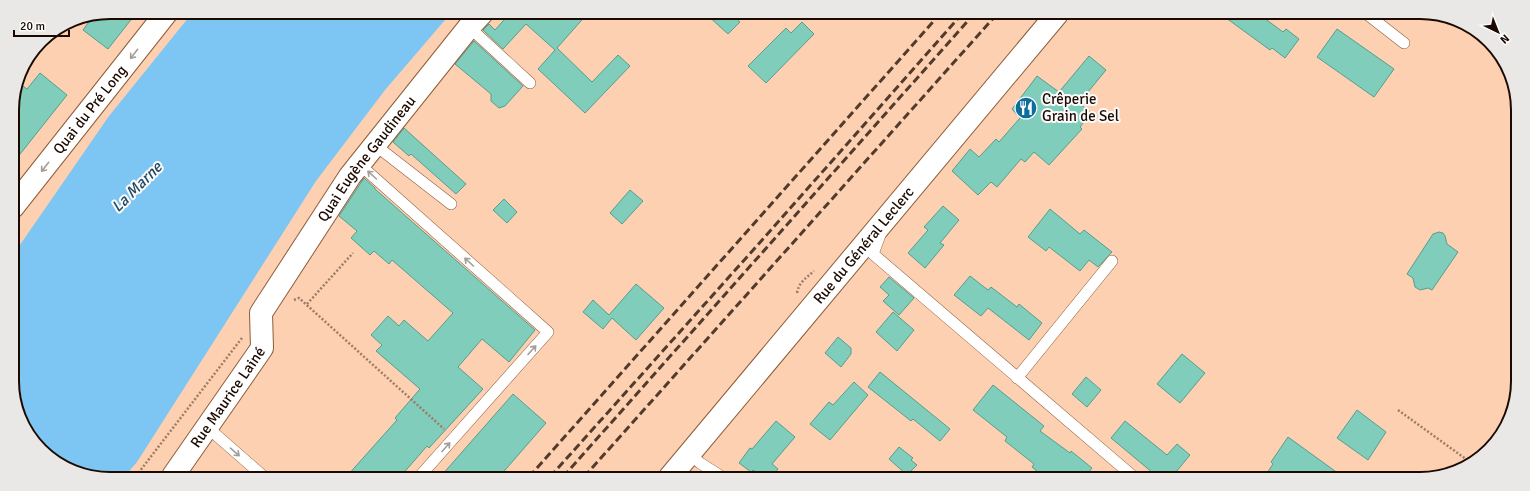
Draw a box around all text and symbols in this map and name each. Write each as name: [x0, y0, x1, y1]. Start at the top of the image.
scale bar: [14, 12, 69, 38]
north arrow: [1478, 12, 1518, 52]
text: 20 m: [20, 19, 45, 34]
text: N: [1497, 32, 1512, 46]
one-way arrow: [130, 48, 138, 59]
street label: Quai du Pré Long: [49, 62, 131, 158]
place label: Crêperie Grain de Sel: [1042, 90, 1119, 125]
street label: Quai Eugène Gaudineau: [314, 92, 420, 225]
restaurant icon: Crêperie Grain de Sel: [1013, 95, 1039, 121]
water label: La Marne: [107, 157, 167, 217]
one-way arrow: [40, 161, 49, 172]
one-way arrow: [366, 171, 377, 180]
street label: Rue du Général Leclerc: [810, 183, 918, 307]
one-way arrow: [463, 257, 474, 266]
street label: Rue Maurice Lainé: [187, 343, 269, 451]
one-way arrow: [528, 345, 537, 355]
one-way arrow: [441, 442, 451, 452]
one-way arrow: [229, 447, 240, 456]

